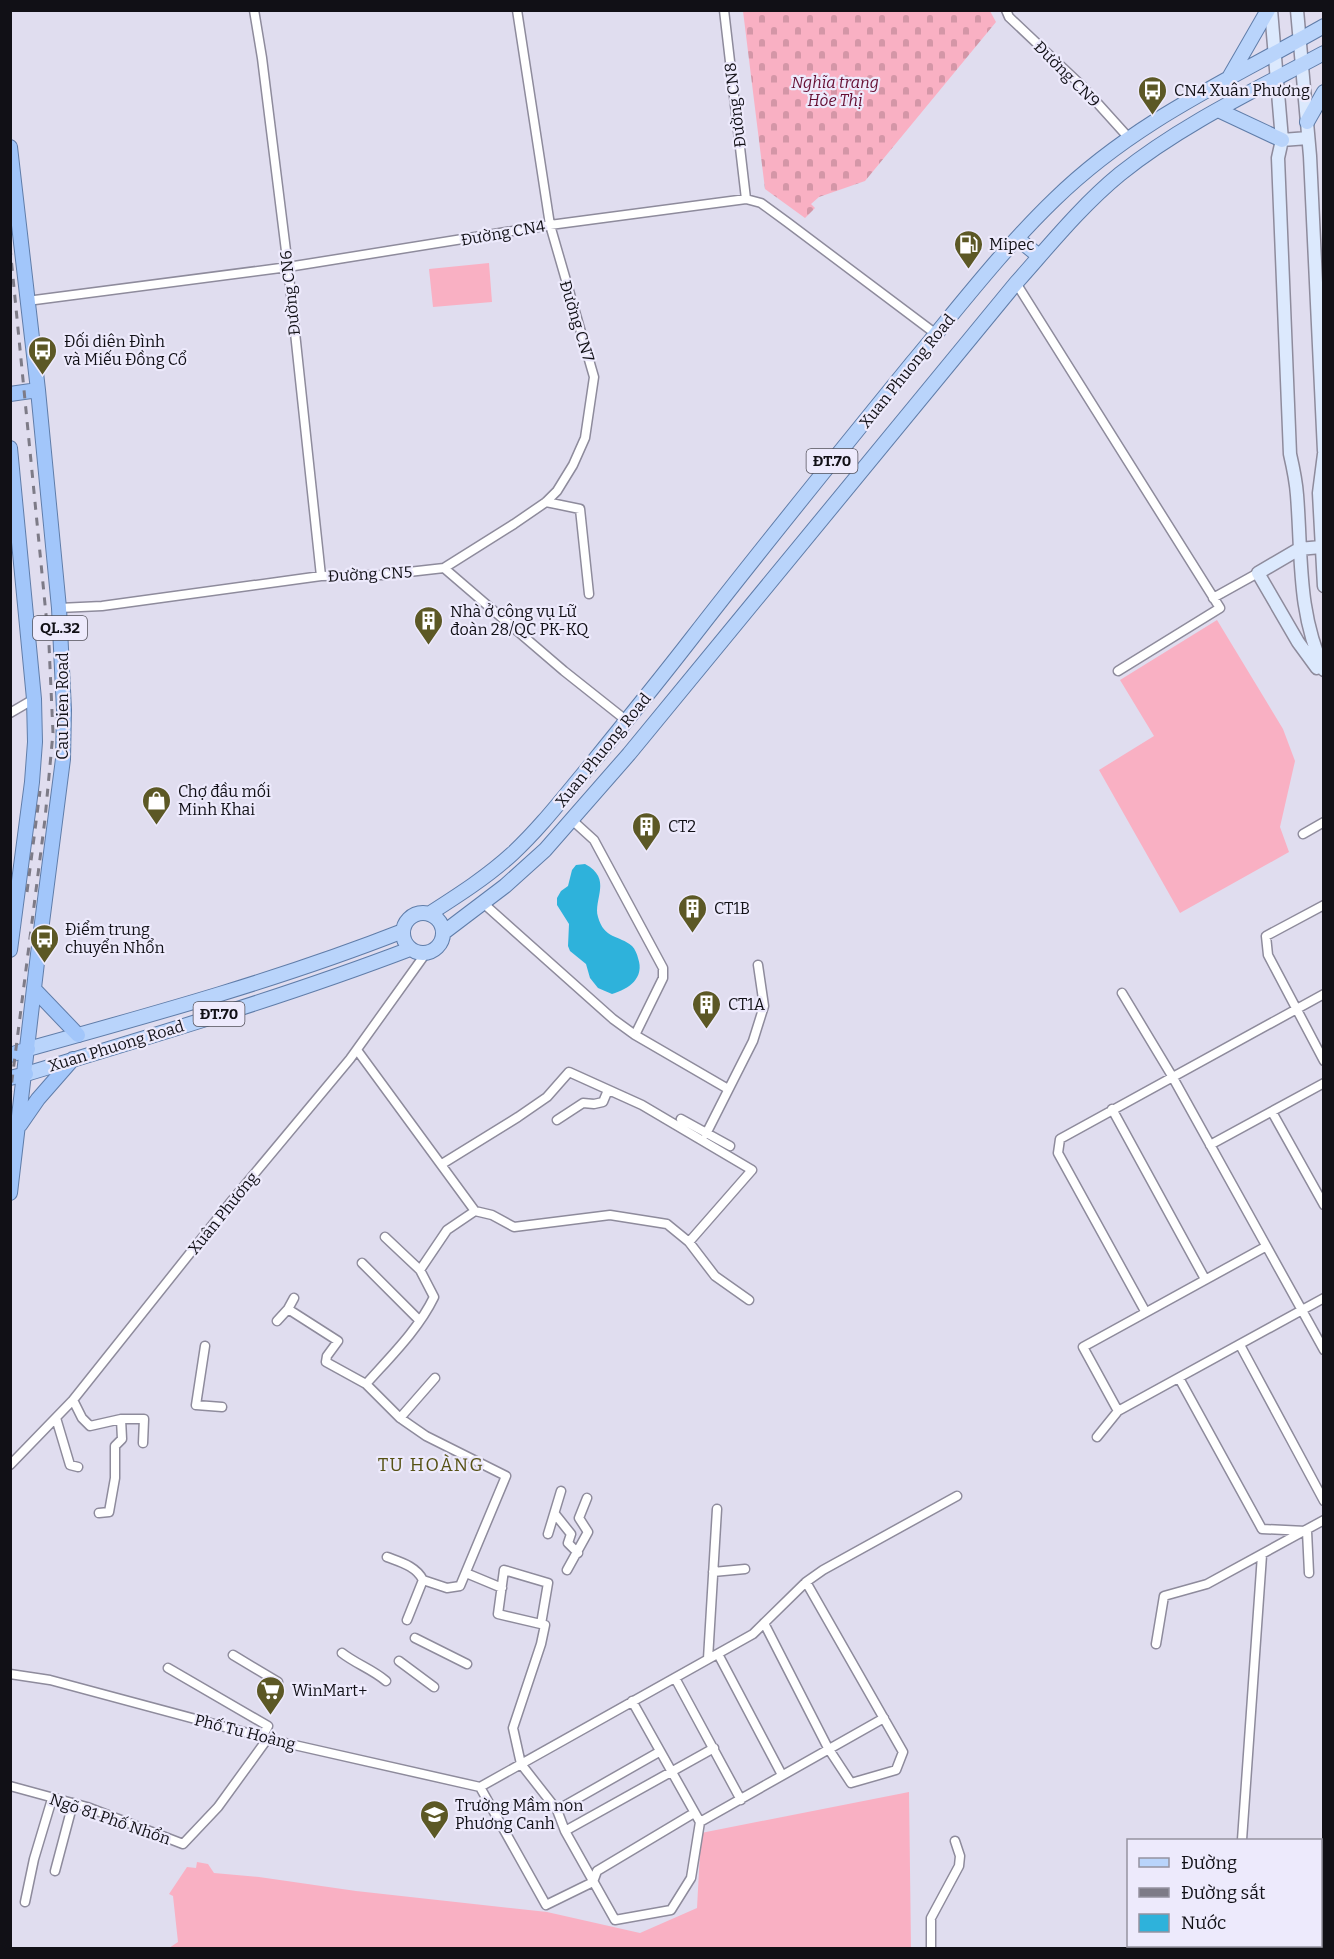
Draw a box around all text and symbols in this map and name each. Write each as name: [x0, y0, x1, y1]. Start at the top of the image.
street label: Đường CN9: [1030, 37, 1104, 111]
street label: Đường CN8: [720, 61, 750, 149]
park label: Nghĩa trang Hòe Thị: [791, 73, 879, 110]
bus stop icon: CN4 Xuân Phương: [1137, 74, 1169, 116]
place label: CN4 Xuân Phương: [1174, 81, 1310, 100]
street label: Đường CN4: [459, 216, 547, 250]
fuel station icon: Mipec: [952, 228, 984, 270]
place label: Mipec: [989, 235, 1035, 254]
street label: Đường CN6: [276, 250, 304, 336]
street label: Đường CN7: [556, 278, 598, 364]
street label: Xuan Phuong Road: [855, 310, 959, 432]
place label: Đối diện Đình và Miếu Đồng Cổ: [63, 331, 187, 369]
bus stop icon: Đối diện Đình và Miếu Đồng Cổ: [27, 334, 59, 376]
road number: ĐT.70: [806, 449, 858, 473]
street label: Đường CN5: [327, 562, 413, 586]
place label: Nhà ở công vụ Lữ đoàn 28/QC PK-KQ: [450, 602, 589, 639]
building icon: Nhà ở công vụ Lữ đoàn 28/QC PK-KQ: [413, 604, 445, 646]
road number: QL.32: [33, 616, 87, 640]
street label: Cau Dien Road: [53, 652, 72, 760]
street label: Xuan Phuong Road: [551, 689, 655, 811]
place label: Chợ đầu mối Minh Khai: [178, 781, 271, 819]
shop icon: Chợ đầu mối Minh Khai: [141, 784, 173, 826]
building icon: CT2: [631, 810, 663, 852]
place label: CT2: [668, 817, 696, 836]
building icon: CT1B: [677, 892, 709, 934]
place label: CT1B: [714, 899, 750, 918]
place label: Điểm trung chuyển Nhổn: [65, 920, 165, 957]
bus stop icon: Điểm trung chuyển Nhổn: [28, 922, 60, 964]
building icon: CT1A: [691, 988, 723, 1030]
place label: CT1A: [728, 995, 766, 1014]
road number: ĐT.70: [194, 1002, 244, 1026]
street label: Xuan Phuong Road: [46, 1016, 187, 1076]
street label: Xuân Phương: [184, 1168, 262, 1258]
district label: TU HOÀNG: [378, 1454, 484, 1476]
supermarket icon: WinMart+: [255, 1674, 287, 1716]
place label: WinMart+: [292, 1681, 367, 1700]
street label: Phố Tu Hoàng: [193, 1709, 298, 1754]
street label: Ngõ 81 Phố Nhổn: [47, 1788, 173, 1849]
place label: Trường Mầm non Phương Canh: [455, 1795, 583, 1833]
school or university icon: Trường Mầm non Phương Canh: [418, 1798, 450, 1840]
legend: [1127, 1839, 1322, 1947]
text: Đường: [1181, 1852, 1237, 1874]
text: Đường sắt: [1181, 1882, 1266, 1904]
text: Nước: [1181, 1912, 1226, 1934]

